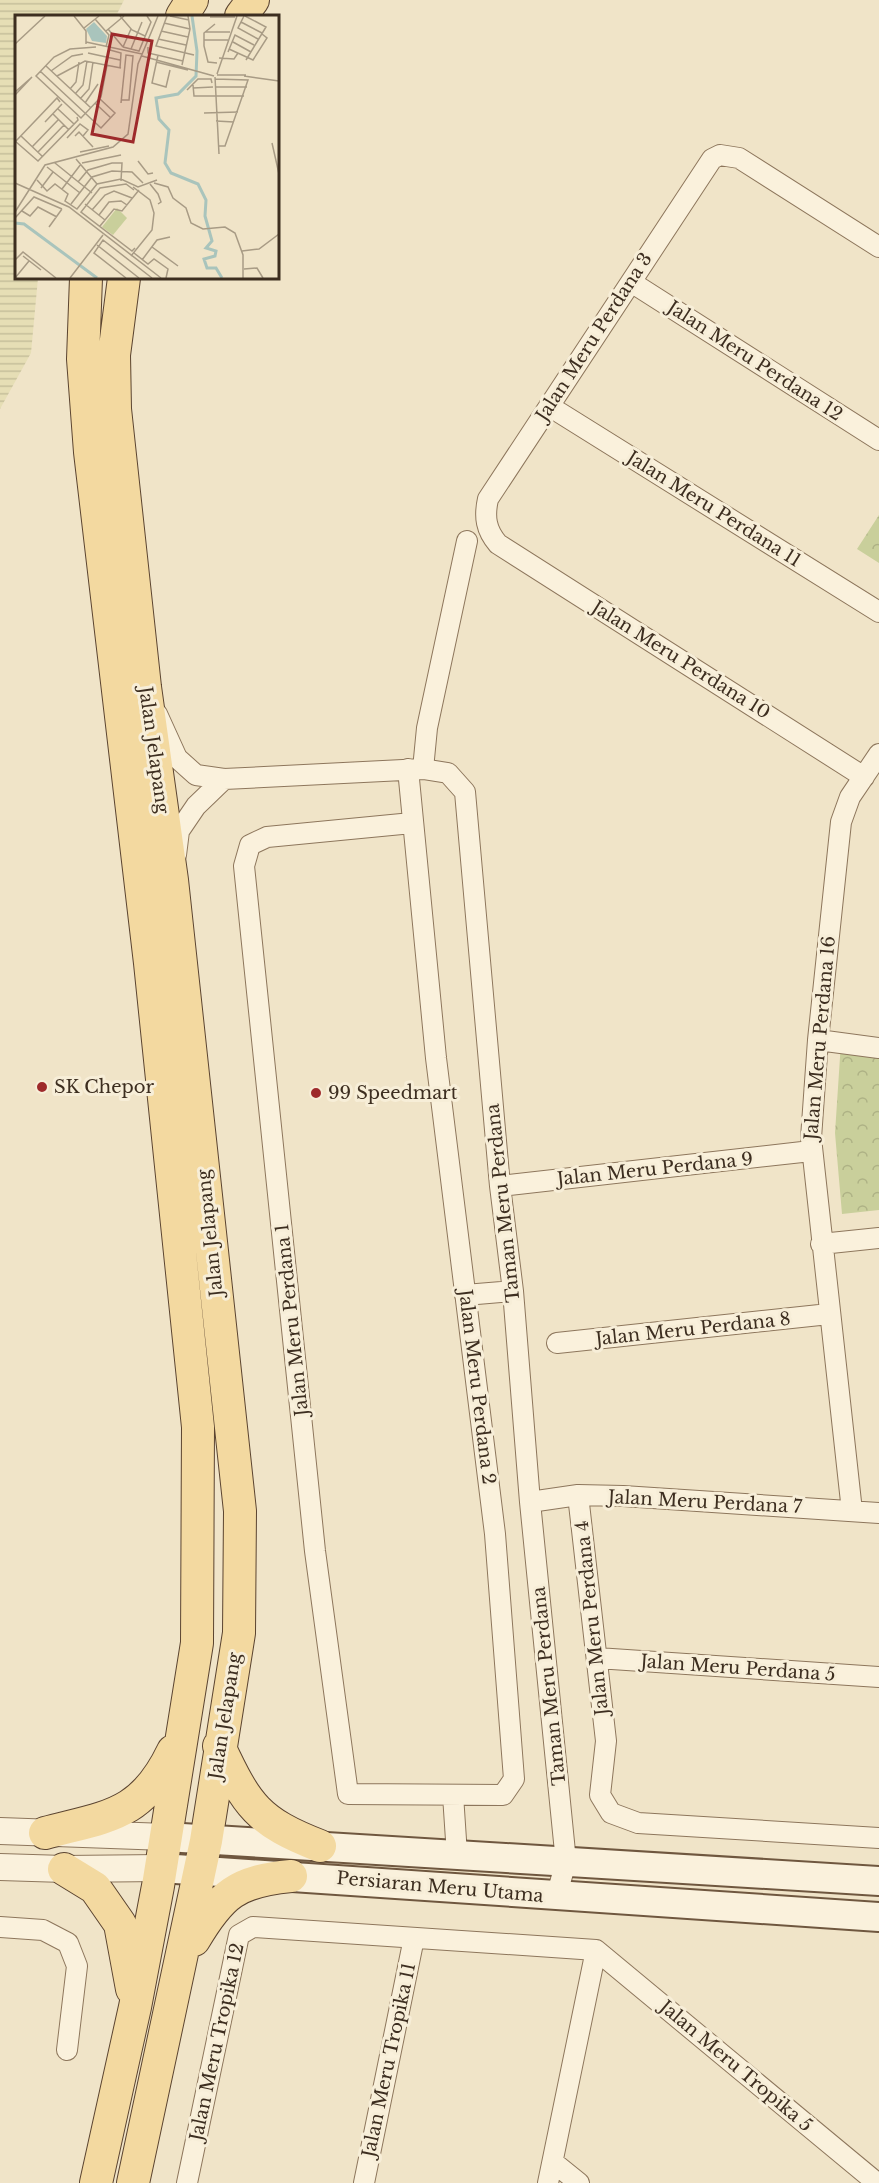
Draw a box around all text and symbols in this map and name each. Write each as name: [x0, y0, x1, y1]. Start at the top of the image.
inset map: [15, 15, 279, 279]
street label: Jalan Meru Perdana 3: [530, 249, 657, 427]
street label: Jalan Meru Perdana 12: [662, 295, 847, 426]
street label: Jalan Meru Perdana 11: [621, 445, 805, 572]
street label: Jalan Meru Perdana 10: [586, 595, 774, 724]
street label: Jalan Jelapang: [134, 683, 174, 815]
street label: Jalan Meru Perdana 16: [800, 935, 840, 1143]
place label: SK Chepor: [54, 1076, 154, 1098]
marker: SK Chepor: [35, 1080, 49, 1094]
place label: 99 Speedmart: [328, 1082, 458, 1104]
marker: 99 Speedmart: [309, 1086, 323, 1100]
street label: Taman Meru Perdana: [482, 1102, 524, 1303]
street label: Jalan Meru Perdana 9: [554, 1148, 754, 1190]
street label: Jalan Jelapang: [192, 1168, 228, 1300]
street label: Jalan Meru Perdana 1: [271, 1223, 313, 1419]
street label: Jalan Meru Perdana 2: [454, 1286, 500, 1486]
street label: Jalan Meru Perdana 8: [592, 1308, 792, 1350]
street label: Jalan Meru Perdana 7: [605, 1486, 804, 1518]
street label: Jalan Meru Perdana 4: [571, 1520, 613, 1718]
street label: Taman Meru Perdana: [528, 1585, 570, 1786]
street label: Jalan Meru Perdana 5: [638, 1650, 836, 1686]
street label: Jalan Jelapang: [204, 1651, 246, 1783]
street label: Persiaran Meru Utama: [336, 1867, 544, 1907]
street label: Jalan Meru Tropika 12: [185, 1941, 249, 2145]
street label: Jalan Meru Tropika 11: [357, 1961, 420, 2161]
street label: Jalan Meru Tropika 5: [654, 1994, 817, 2136]

